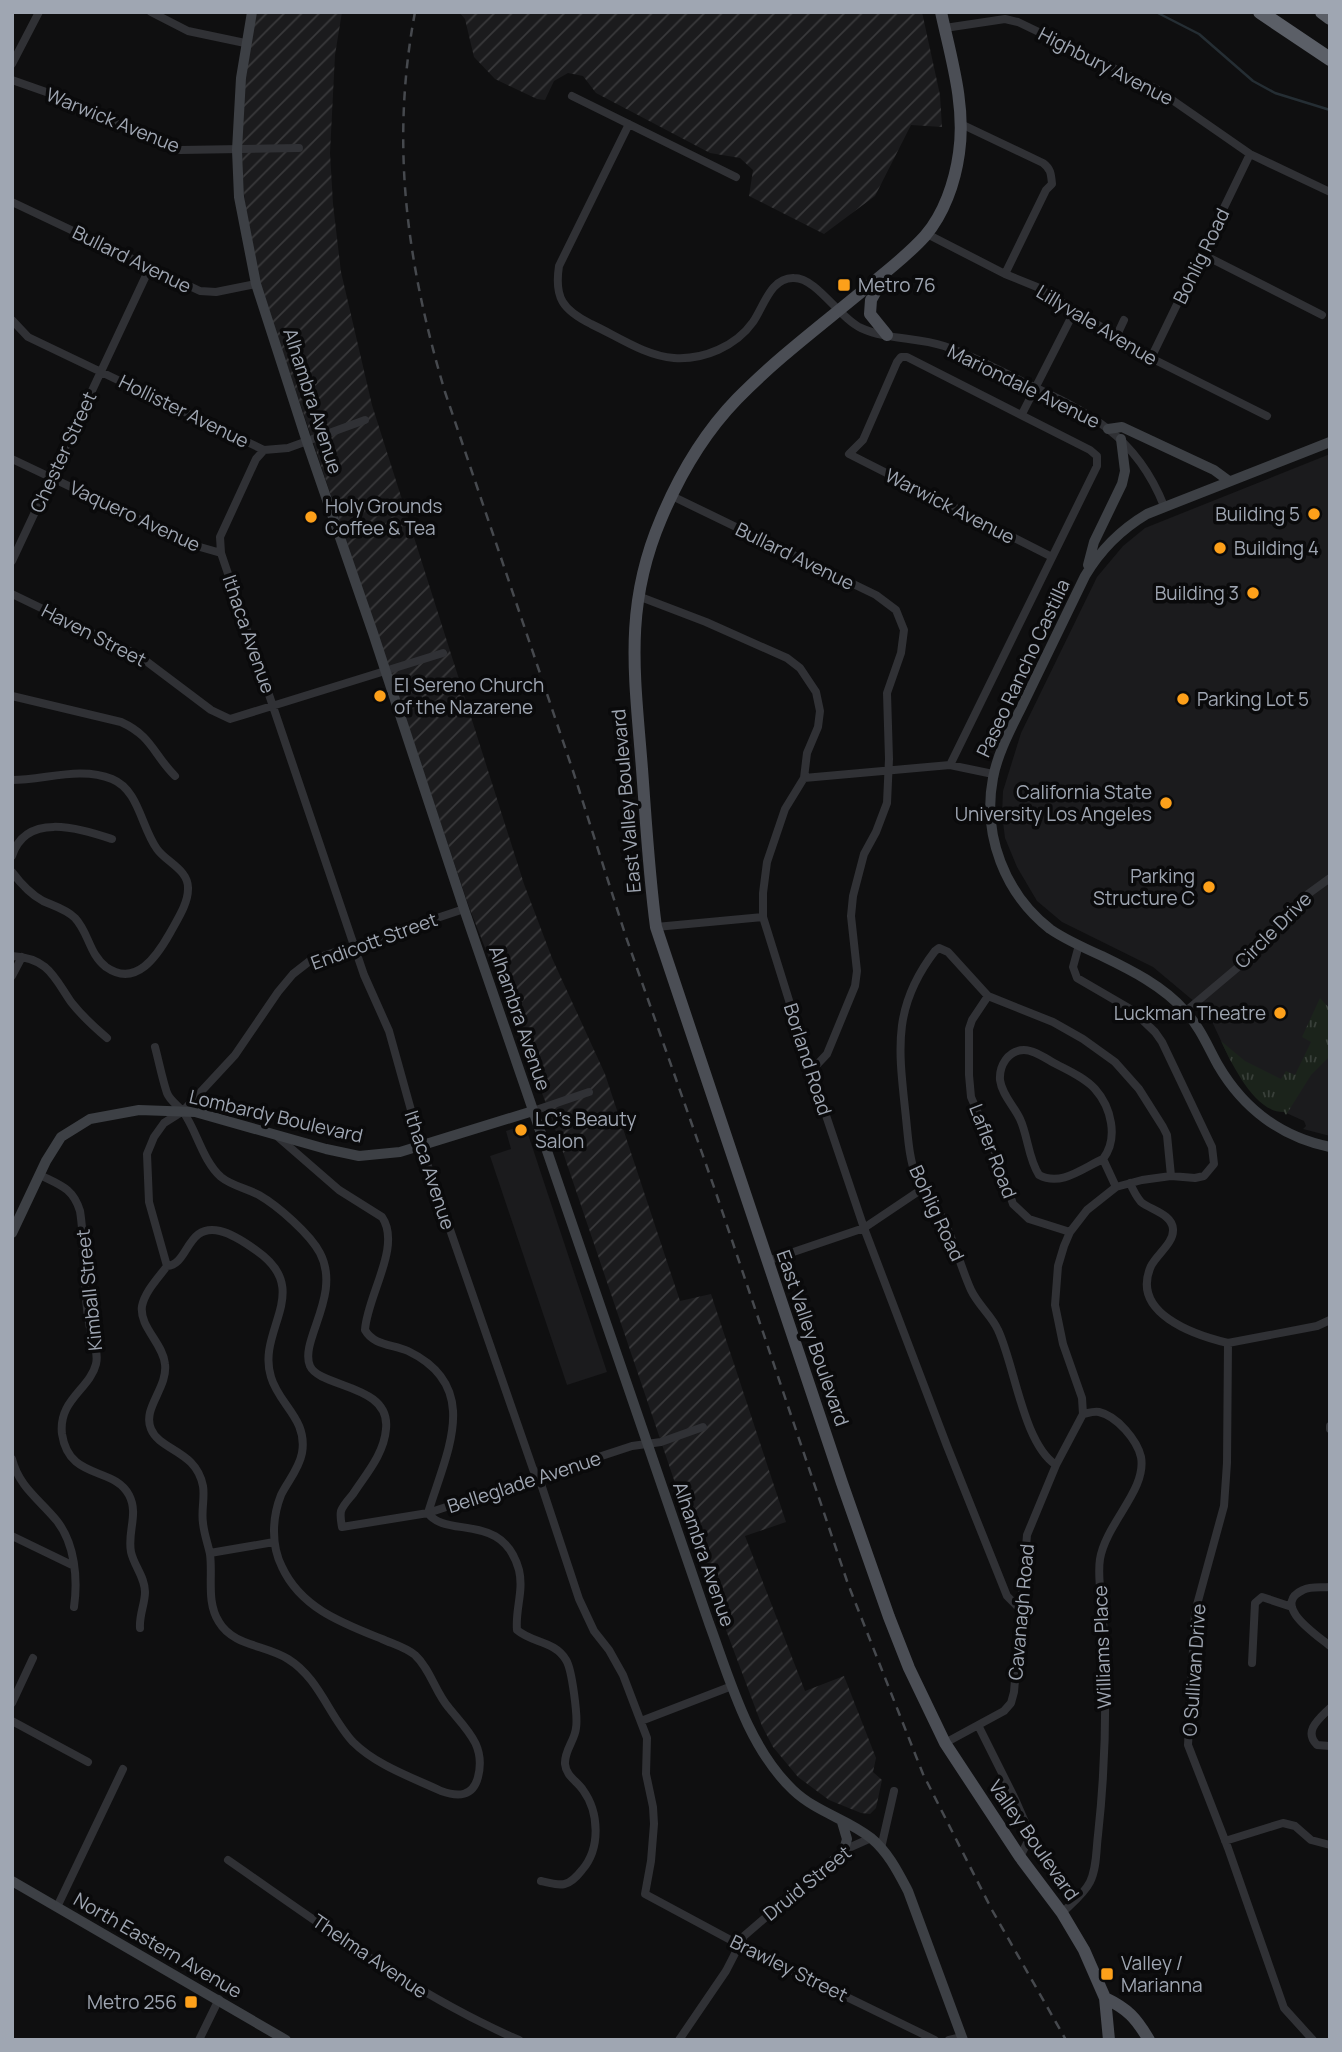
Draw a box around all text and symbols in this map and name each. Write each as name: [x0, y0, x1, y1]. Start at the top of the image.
street label: Highbury Avenue: [1034, 21, 1178, 111]
street label: Warwick Avenue: [42, 81, 184, 159]
street label: Bohlig Road: [1167, 204, 1235, 308]
street label: Bullard Avenue: [68, 219, 196, 299]
place label: Metro 76: [858, 272, 936, 298]
marker: Metro 76: [836, 277, 852, 293]
street label: Lillyvale Avenue: [1032, 279, 1162, 371]
street label: Alhambra Avenue: [277, 325, 349, 477]
street label: Mariondale Avenue: [943, 338, 1105, 434]
street label: Hollister Avenue: [115, 368, 253, 454]
street label: Chester Street: [24, 387, 102, 517]
street label: Warwick Avenue: [881, 462, 1019, 550]
street label: Vaquero Avenue: [65, 474, 205, 558]
place label: Holy Grounds Coffee & Tea: [325, 493, 443, 541]
place label: Building 5: [1215, 501, 1300, 527]
marker: Building 5: [1306, 506, 1322, 522]
marker: Holy Grounds Coffee & Tea: [303, 509, 319, 525]
street label: Bullard Avenue: [731, 516, 859, 596]
place label: Building 4: [1234, 535, 1319, 561]
marker: Building 4: [1212, 540, 1228, 556]
street label: Ithaca Avenue: [217, 571, 281, 697]
street label: Paseo Rancho Castilla: [970, 575, 1076, 761]
place label: Building 3: [1155, 580, 1239, 606]
marker: Building 3: [1245, 585, 1261, 601]
street label: Haven Street: [37, 598, 151, 672]
place label: El Sereno Church of the Nazarene: [394, 672, 544, 720]
place label: Parking Lot 5: [1197, 686, 1309, 712]
marker: El Sereno Church of the Nazarene: [372, 688, 388, 704]
marker: Parking Lot 5: [1175, 691, 1191, 707]
street label: East Valley Boulevard: [605, 708, 647, 894]
place label: California State University Los Angeles: [955, 779, 1152, 827]
marker: California State University Los Angeles: [1158, 795, 1174, 811]
place label: Parking Structure C: [1093, 863, 1195, 911]
marker: Parking Structure C: [1201, 879, 1217, 895]
street label: Circle Drive: [1229, 886, 1317, 974]
street label: Endicott Street: [307, 906, 441, 976]
street label: Alhambra Avenue: [483, 942, 557, 1094]
street label: Borland Road: [778, 1000, 838, 1118]
place label: Luckman Theatre: [1114, 1000, 1266, 1026]
marker: Luckman Theatre: [1272, 1005, 1288, 1021]
street label: Lombardy Boulevard: [187, 1083, 365, 1149]
street label: Lafler Road: [963, 1100, 1023, 1202]
place label: LC's Beauty Salon: [535, 1106, 637, 1154]
street label: Ithaca Avenue: [399, 1107, 461, 1233]
marker: LC's Beauty Salon: [513, 1122, 529, 1138]
street label: Bohlig Road: [903, 1161, 971, 1265]
street label: Kimball Street: [70, 1228, 108, 1352]
street label: East Valley Boulevard: [771, 1247, 855, 1429]
street label: Belleglade Avenue: [444, 1445, 604, 1519]
street label: Alhambra Avenue: [667, 1478, 741, 1630]
street label: Cavanagh Road: [1002, 1543, 1040, 1681]
street label: Williams Place: [1087, 1585, 1117, 1709]
street label: O Sullivan Drive: [1176, 1603, 1212, 1737]
street label: Valley Boulevard: [983, 1775, 1085, 1905]
street label: Druid Street: [758, 1839, 856, 1927]
street label: North Eastern Avenue: [69, 1886, 247, 2004]
street label: Thelma Avenue: [307, 1908, 433, 2004]
street label: Brawley Street: [726, 1928, 852, 2008]
place label: Valley / Marianna: [1121, 1950, 1203, 1998]
marker: Valley / Marianna: [1099, 1966, 1115, 1982]
place label: Metro 256: [87, 1989, 177, 2015]
marker: Metro 256: [183, 1994, 199, 2010]

